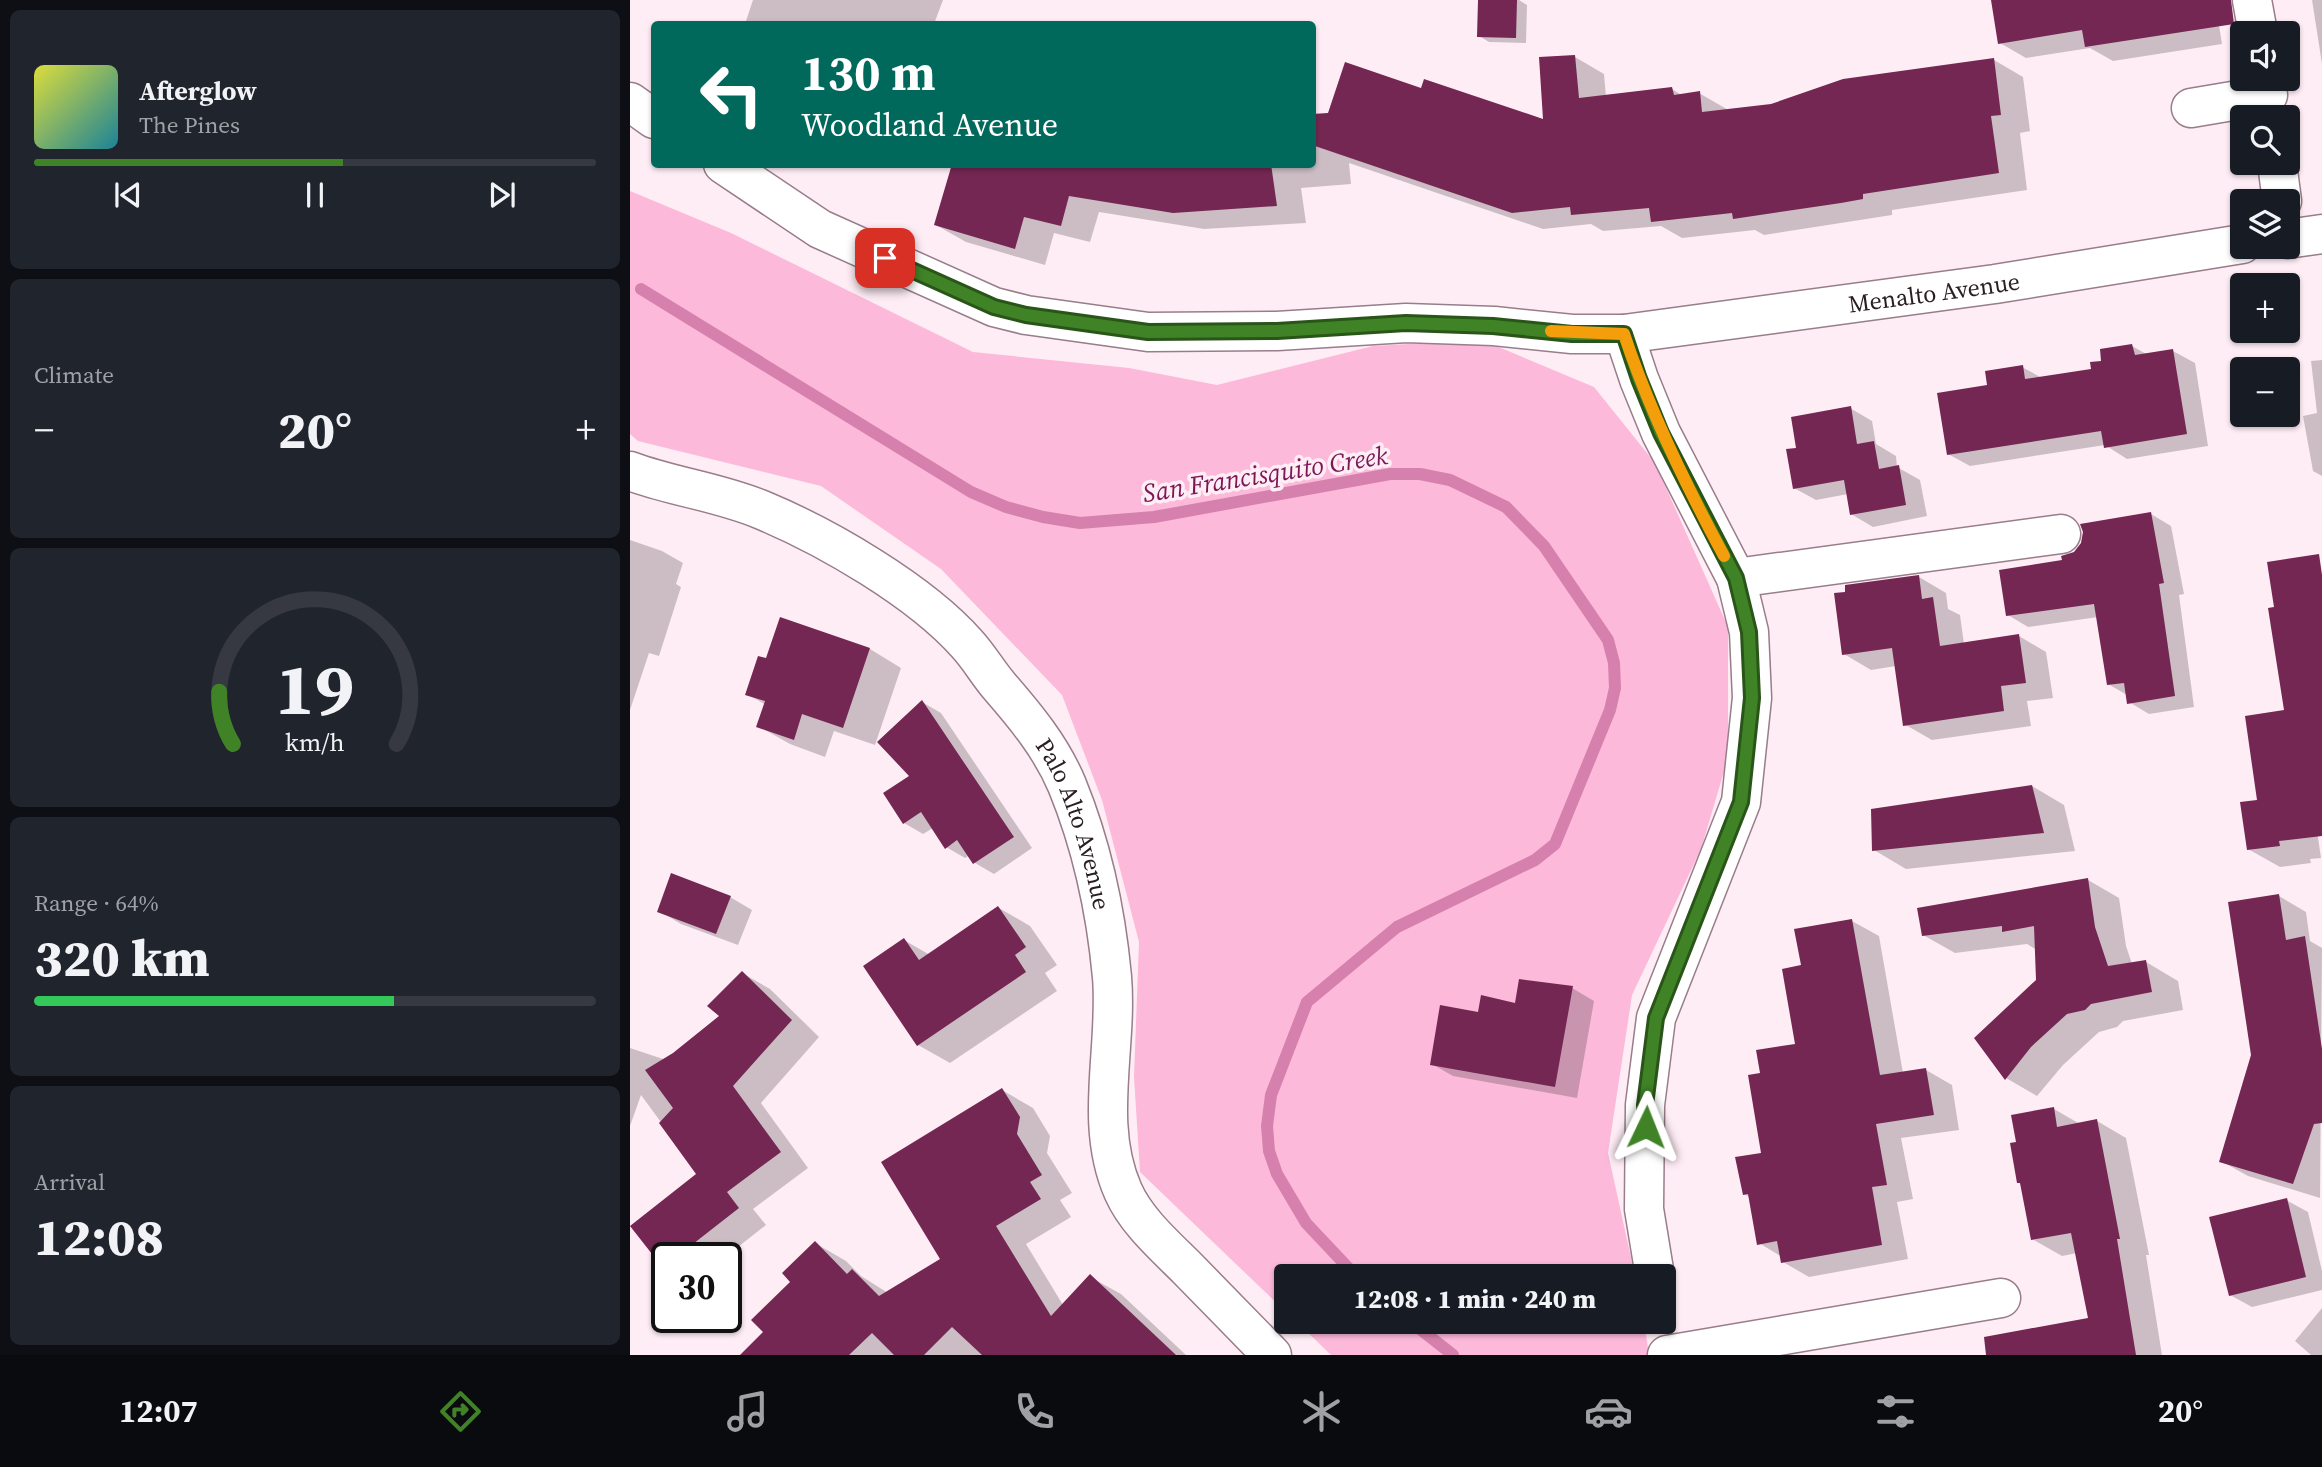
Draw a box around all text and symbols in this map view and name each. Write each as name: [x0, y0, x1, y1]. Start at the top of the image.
map controls: [2230, 21, 2300, 427]
button: sound: [2230, 21, 2300, 91]
text: 130 m: [801, 39, 936, 106]
icon: left: [686, 49, 777, 140]
text: Afterglow: [139, 73, 257, 109]
text: Woodland Avenue: [801, 103, 1058, 147]
button: search: [2230, 105, 2300, 175]
text: The Pines: [139, 109, 240, 141]
icon: previous: [109, 176, 147, 214]
icon: pause: [296, 176, 334, 214]
icon: next: [483, 176, 521, 214]
button: layers: [2230, 189, 2300, 259]
pin: [855, 228, 915, 288]
icon: arrive: [866, 239, 904, 277]
street label: Menalto Avenue: [1846, 264, 2022, 320]
button: +: [2230, 273, 2300, 343]
button: −: [2230, 357, 2300, 427]
text: Climate: [34, 359, 114, 391]
text: 20°: [278, 394, 352, 465]
text: −: [34, 404, 54, 456]
text: +: [576, 404, 596, 456]
water label: San Francisquito Creek: [1140, 437, 1391, 511]
text: 19: [276, 639, 354, 738]
text: km/h: [285, 724, 345, 758]
street label: Palo Alto Avenue: [1029, 731, 1119, 913]
text: Range · 64%: [34, 887, 159, 919]
text: 320 km: [34, 922, 210, 993]
position arrow: [1609, 1090, 1683, 1164]
text: Arrival: [34, 1166, 105, 1198]
text: 12:08: [34, 1201, 164, 1272]
speed limit sign: 30: [651, 1242, 742, 1333]
text: 12:08 · 1 min · 240 m: [1354, 1281, 1596, 1317]
icon: directions: [436, 1387, 485, 1436]
icon: music: [723, 1387, 772, 1436]
icon: phone: [1010, 1387, 1059, 1436]
icon: climate: [1297, 1387, 1346, 1436]
icon: car: [1584, 1387, 1633, 1436]
icon: filters: [1871, 1387, 1920, 1436]
text: 12:07: [119, 1389, 198, 1433]
text: 20°: [2158, 1389, 2203, 1433]

